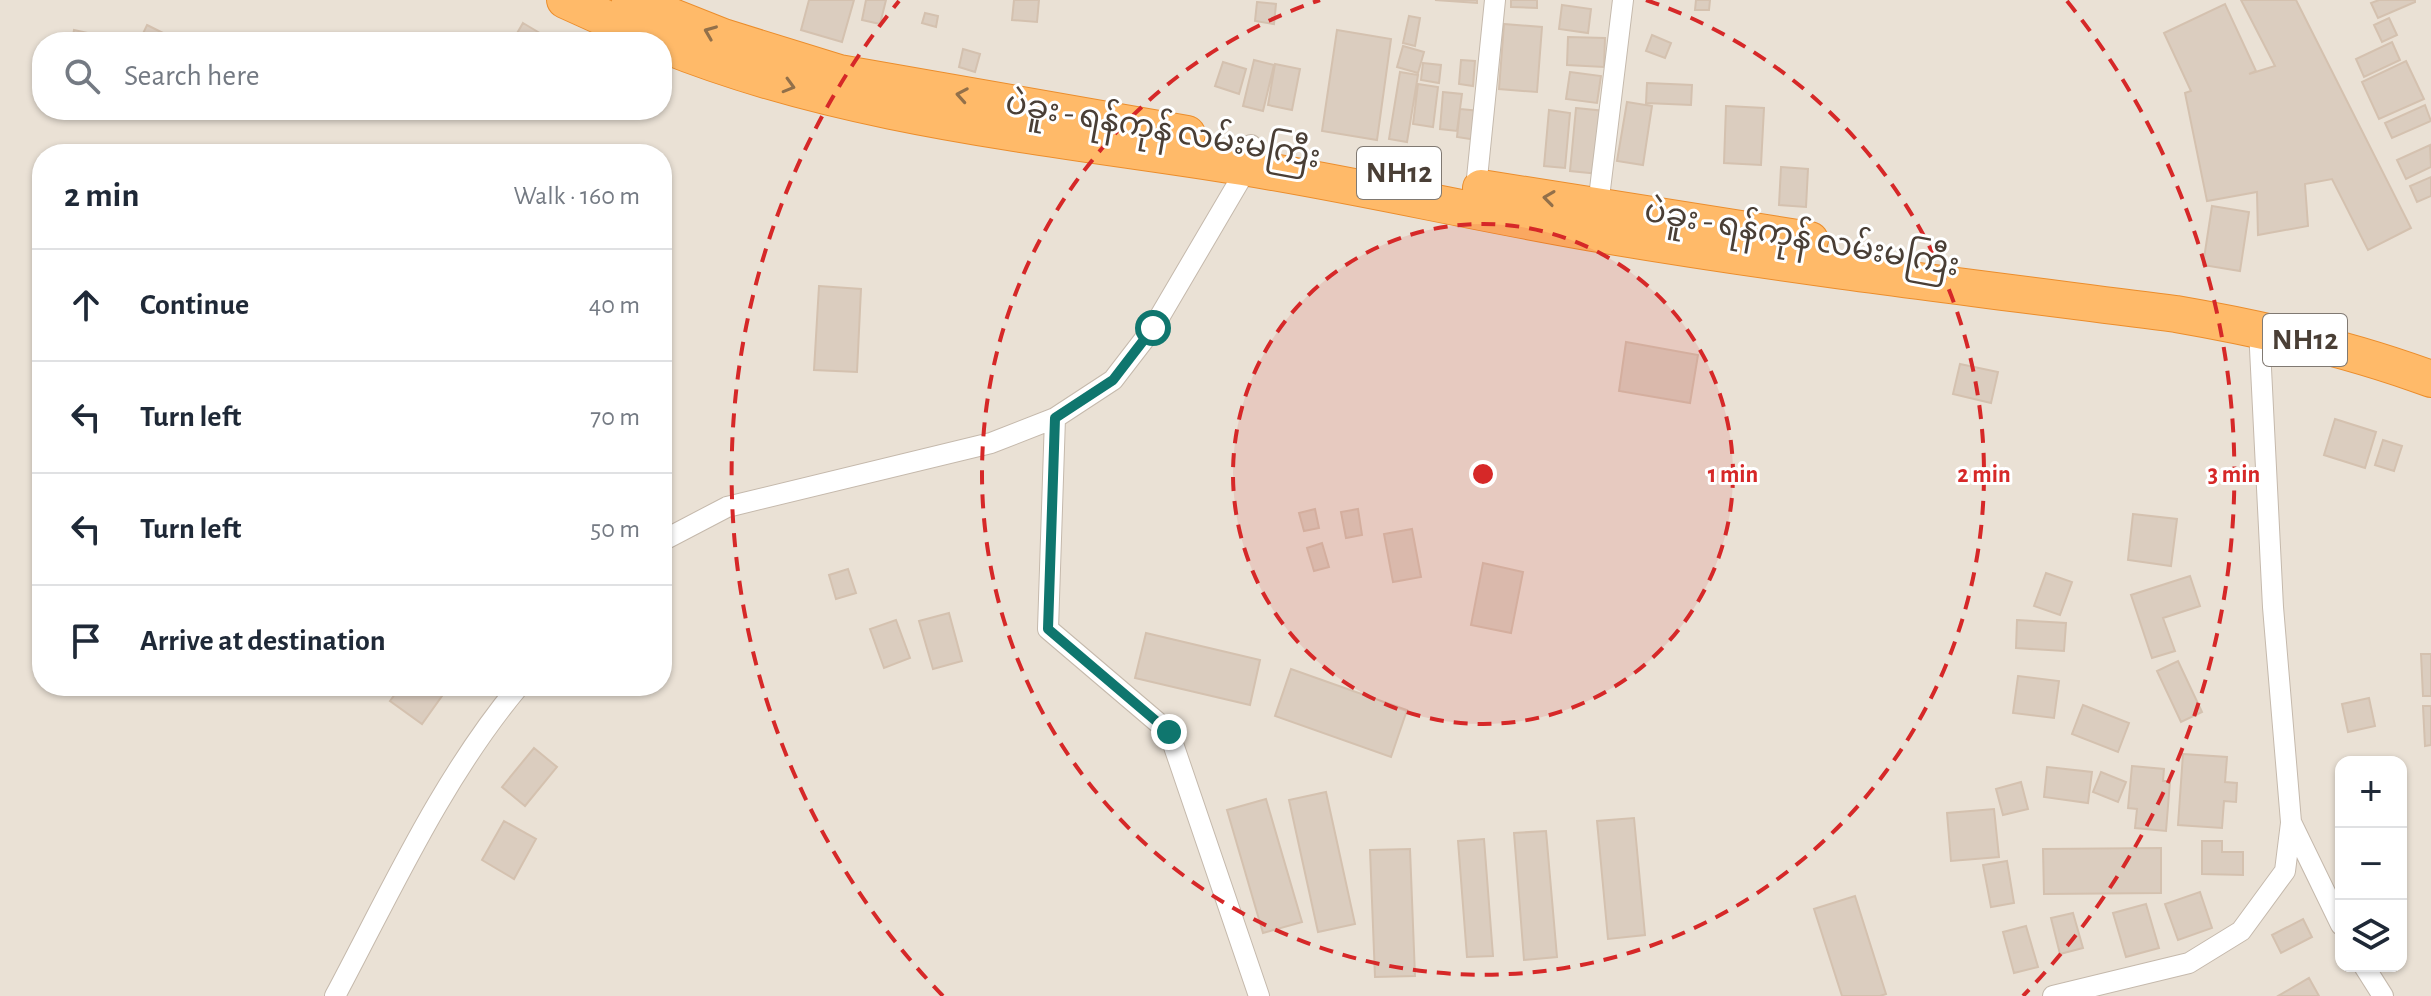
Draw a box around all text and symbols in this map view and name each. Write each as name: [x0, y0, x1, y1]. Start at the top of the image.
one-way arrow: [704, 25, 718, 42]
search box: [32, 32, 672, 120]
icon: search: [60, 54, 104, 98]
text: Search here: [124, 61, 260, 91]
one-way arrow: [781, 77, 795, 93]
street label: ပဲခူး - ရန်ကုန် လမ်းမကြီး: [1001, 79, 1324, 182]
one-way arrow: [955, 87, 969, 104]
road number: NH12: [1357, 147, 1441, 199]
text: 2 min: [64, 179, 139, 213]
text: Walk · 160 m: [513, 183, 640, 209]
street label: ပဲခူး - ရန်ကုန် လမ်းမကြီး: [1640, 187, 1963, 290]
one-way arrow: [1542, 189, 1555, 206]
icon: ahead: [64, 283, 108, 327]
text: Continue: [140, 290, 249, 320]
text: 40 m: [589, 292, 640, 318]
route start: [1135, 310, 1171, 346]
road number: NH12: [2263, 314, 2347, 366]
icon: left: [64, 395, 108, 439]
text: Turn left: [140, 402, 241, 432]
text: 70 m: [590, 404, 640, 430]
centre of rings: [1469, 460, 1497, 488]
text: 1 min: [1708, 463, 1758, 487]
text: 2 min: [1957, 463, 2011, 487]
text: 3 min: [2208, 463, 2260, 487]
icon: left: [64, 507, 108, 551]
text: Turn left: [140, 514, 241, 544]
text: 50 m: [590, 516, 640, 542]
icon: arrive: [64, 619, 108, 663]
text: Arrive at destination: [140, 626, 386, 656]
route end: [1151, 714, 1187, 750]
map controls: [2335, 756, 2407, 972]
button: +: [2335, 756, 2407, 828]
button: −: [2335, 828, 2407, 900]
button: layers: [2335, 900, 2407, 972]

